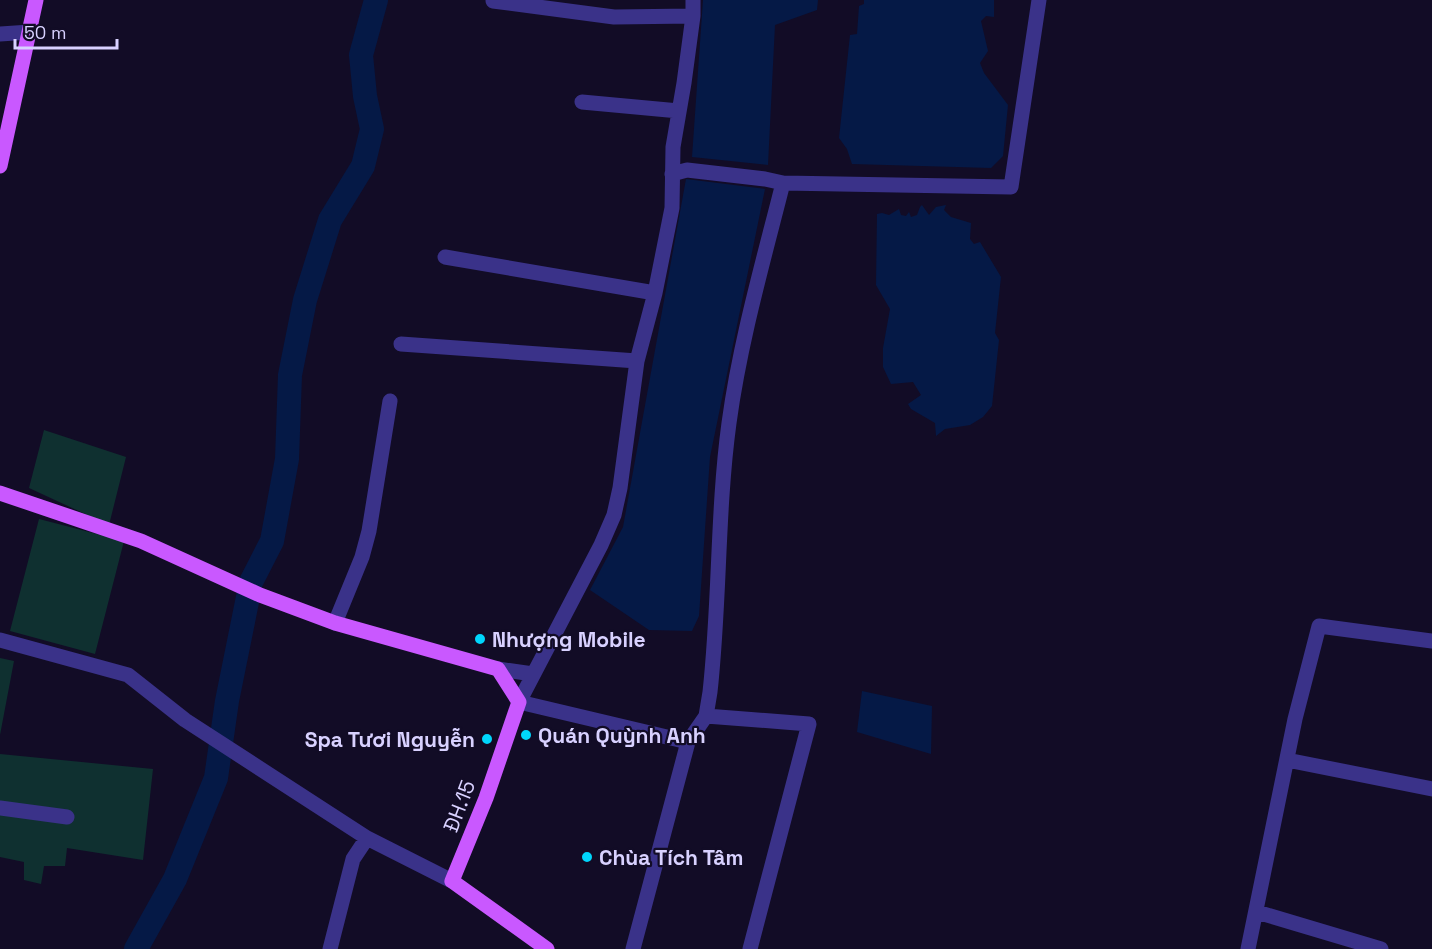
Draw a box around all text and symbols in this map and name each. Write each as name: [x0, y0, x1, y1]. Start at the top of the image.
scale bar: [15, 12, 117, 50]
text: 50 m: [24, 21, 66, 44]
place label: Nhượng Mobile: [492, 626, 646, 653]
marker: Nhượng Mobile: [473, 632, 487, 646]
place label: Quán Quỳnh Anh: [538, 722, 706, 749]
place label: Spa Tươi Nguyễn: [305, 726, 475, 753]
marker: Quán Quỳnh Anh: [519, 728, 533, 742]
marker: Spa Tươi Nguyễn: [480, 732, 494, 746]
street label: ĐH.15: [437, 776, 481, 836]
place label: Chùa Tích Tâm: [599, 844, 743, 871]
marker: Chùa Tích Tâm: [580, 850, 594, 864]

